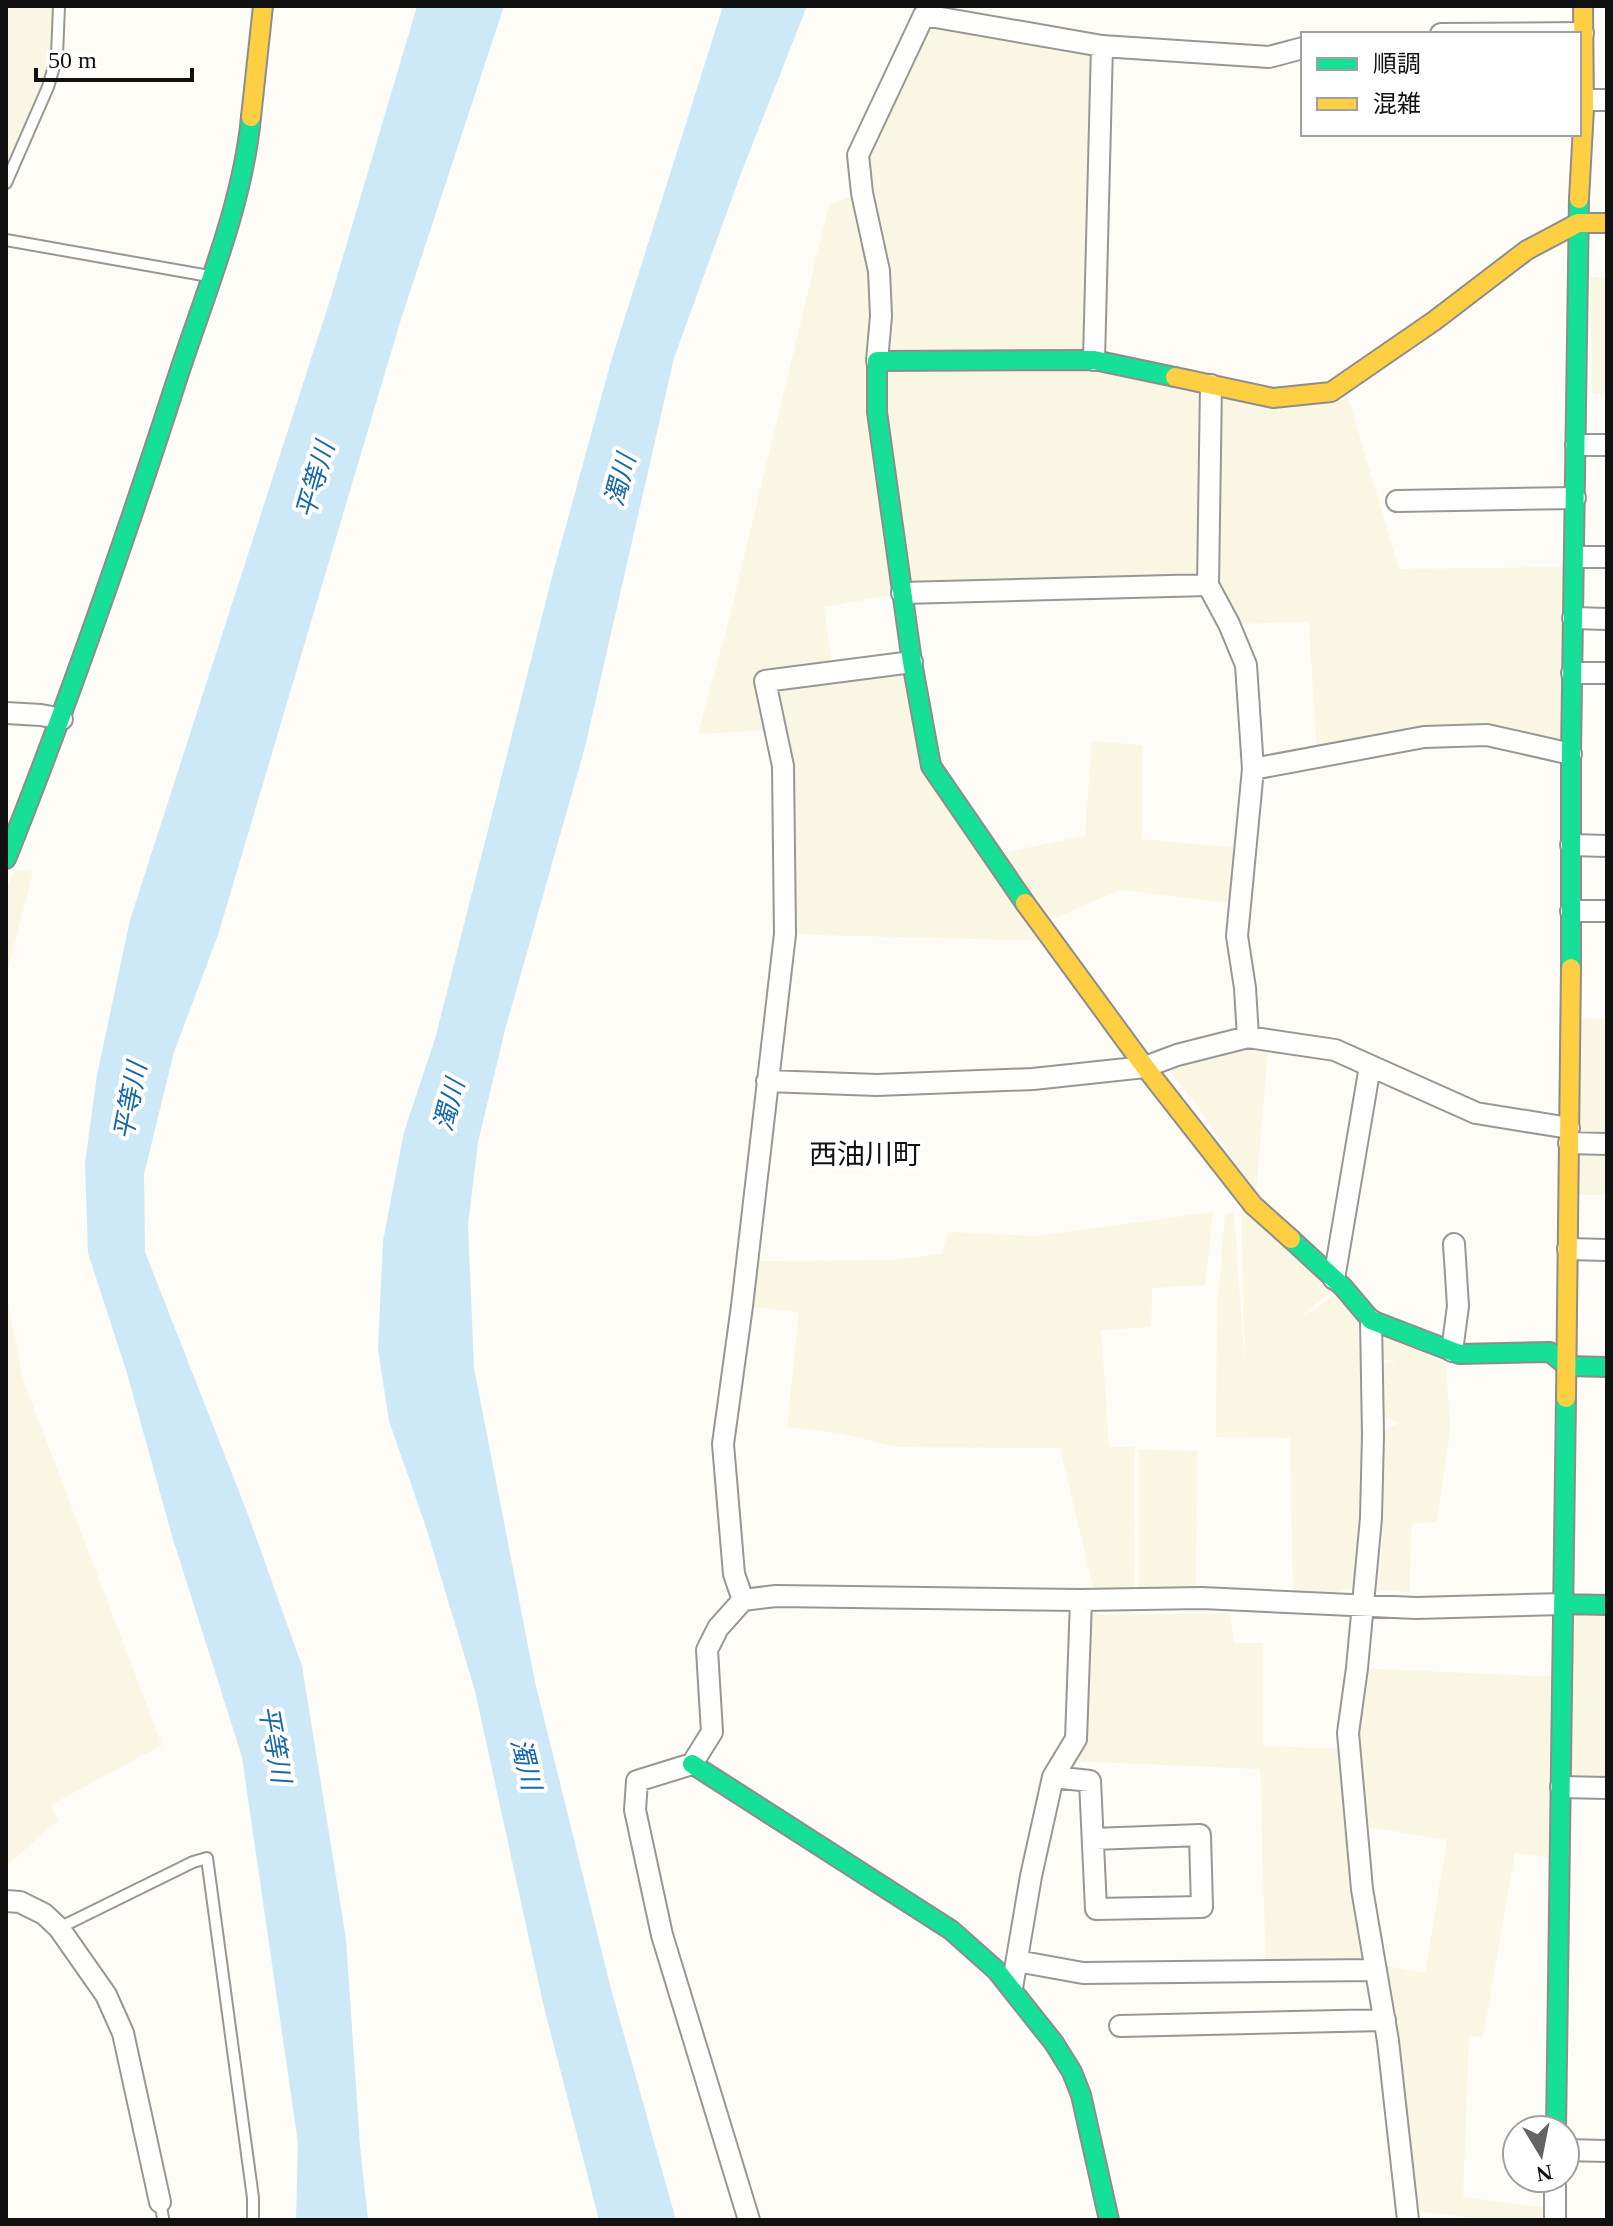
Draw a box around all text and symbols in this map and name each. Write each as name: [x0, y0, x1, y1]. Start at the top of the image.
scale bar: [36, 32, 192, 82]
legend: [1301, 32, 1581, 136]
text: 50 m: [48, 47, 97, 73]
text: 順調: [1373, 51, 1421, 77]
text: 混雑: [1373, 91, 1421, 117]
water label: 平等川: [291, 436, 341, 522]
water label: 濁川: [600, 448, 642, 509]
water label: 平等川: [109, 1057, 153, 1142]
water label: 濁川: [429, 1073, 471, 1134]
district label: 西油川町: [809, 1139, 921, 1170]
water label: 平等川: [253, 1703, 296, 1788]
water label: 濁川: [505, 1735, 547, 1796]
north arrow: [1501, 2114, 1581, 2194]
text: N: [1534, 2160, 1554, 2187]

